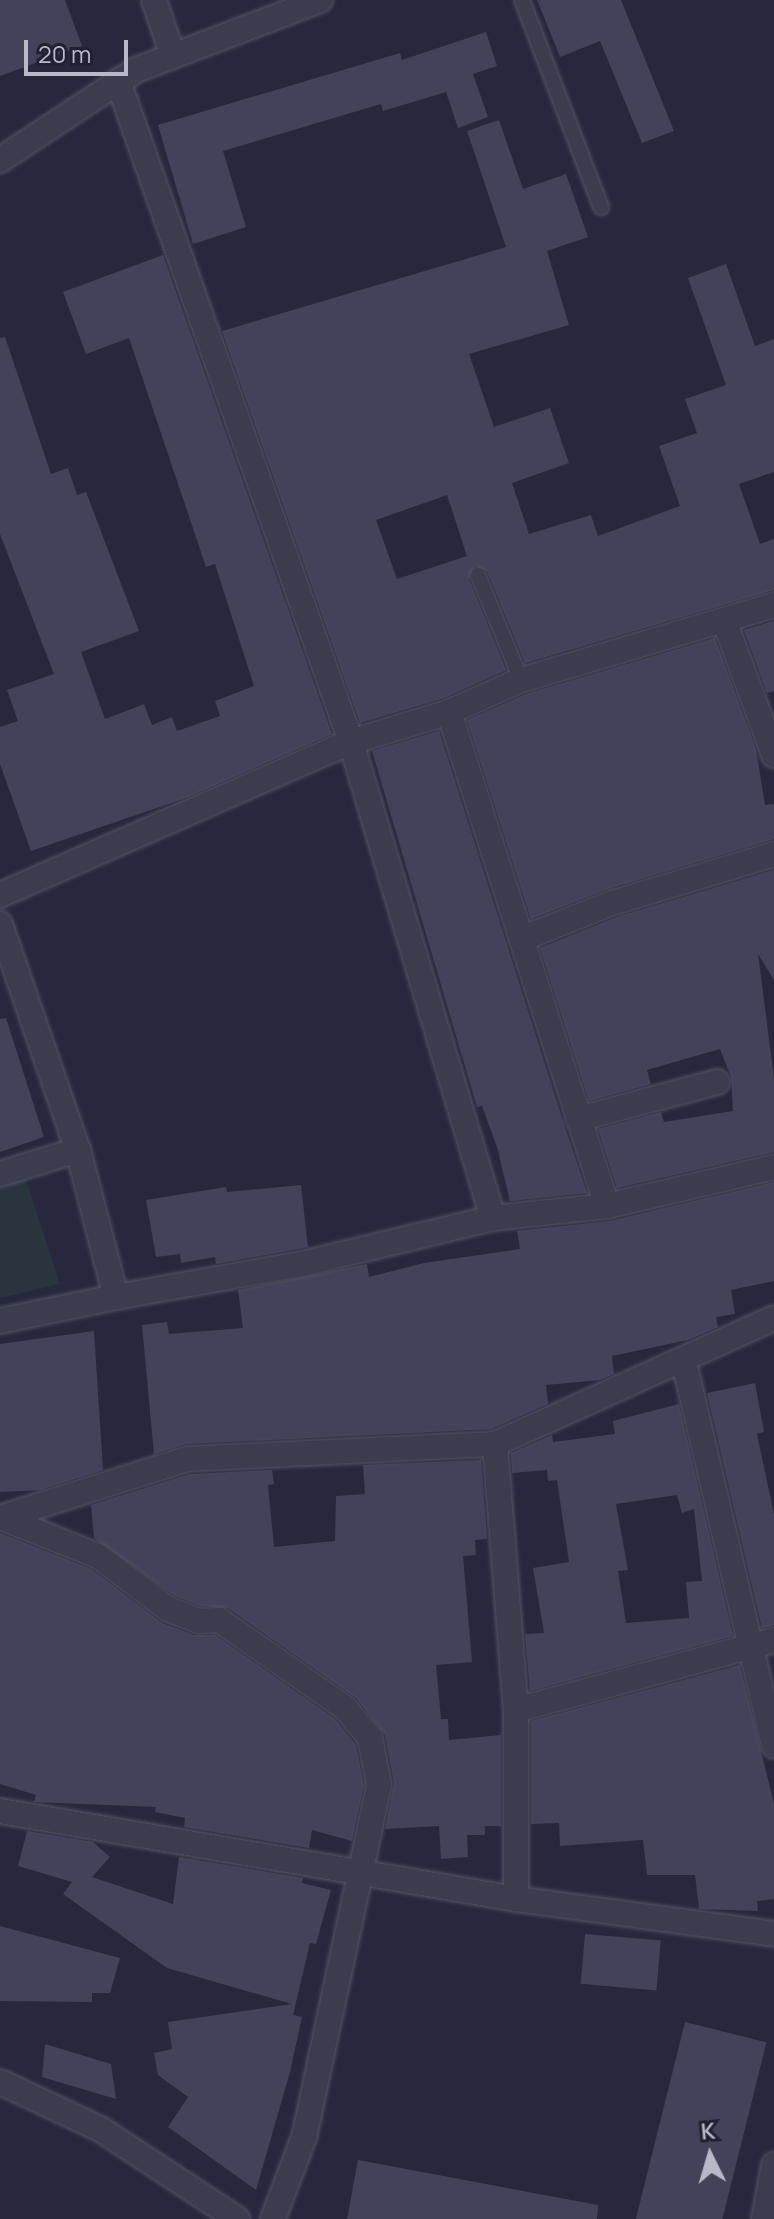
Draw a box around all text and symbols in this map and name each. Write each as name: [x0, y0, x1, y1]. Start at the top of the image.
scale bar: [28, 24, 132, 74]
text: 20 m: [38, 37, 91, 70]
north arrow: [670, 2115, 750, 2195]
text: K: [700, 2116, 716, 2147]

